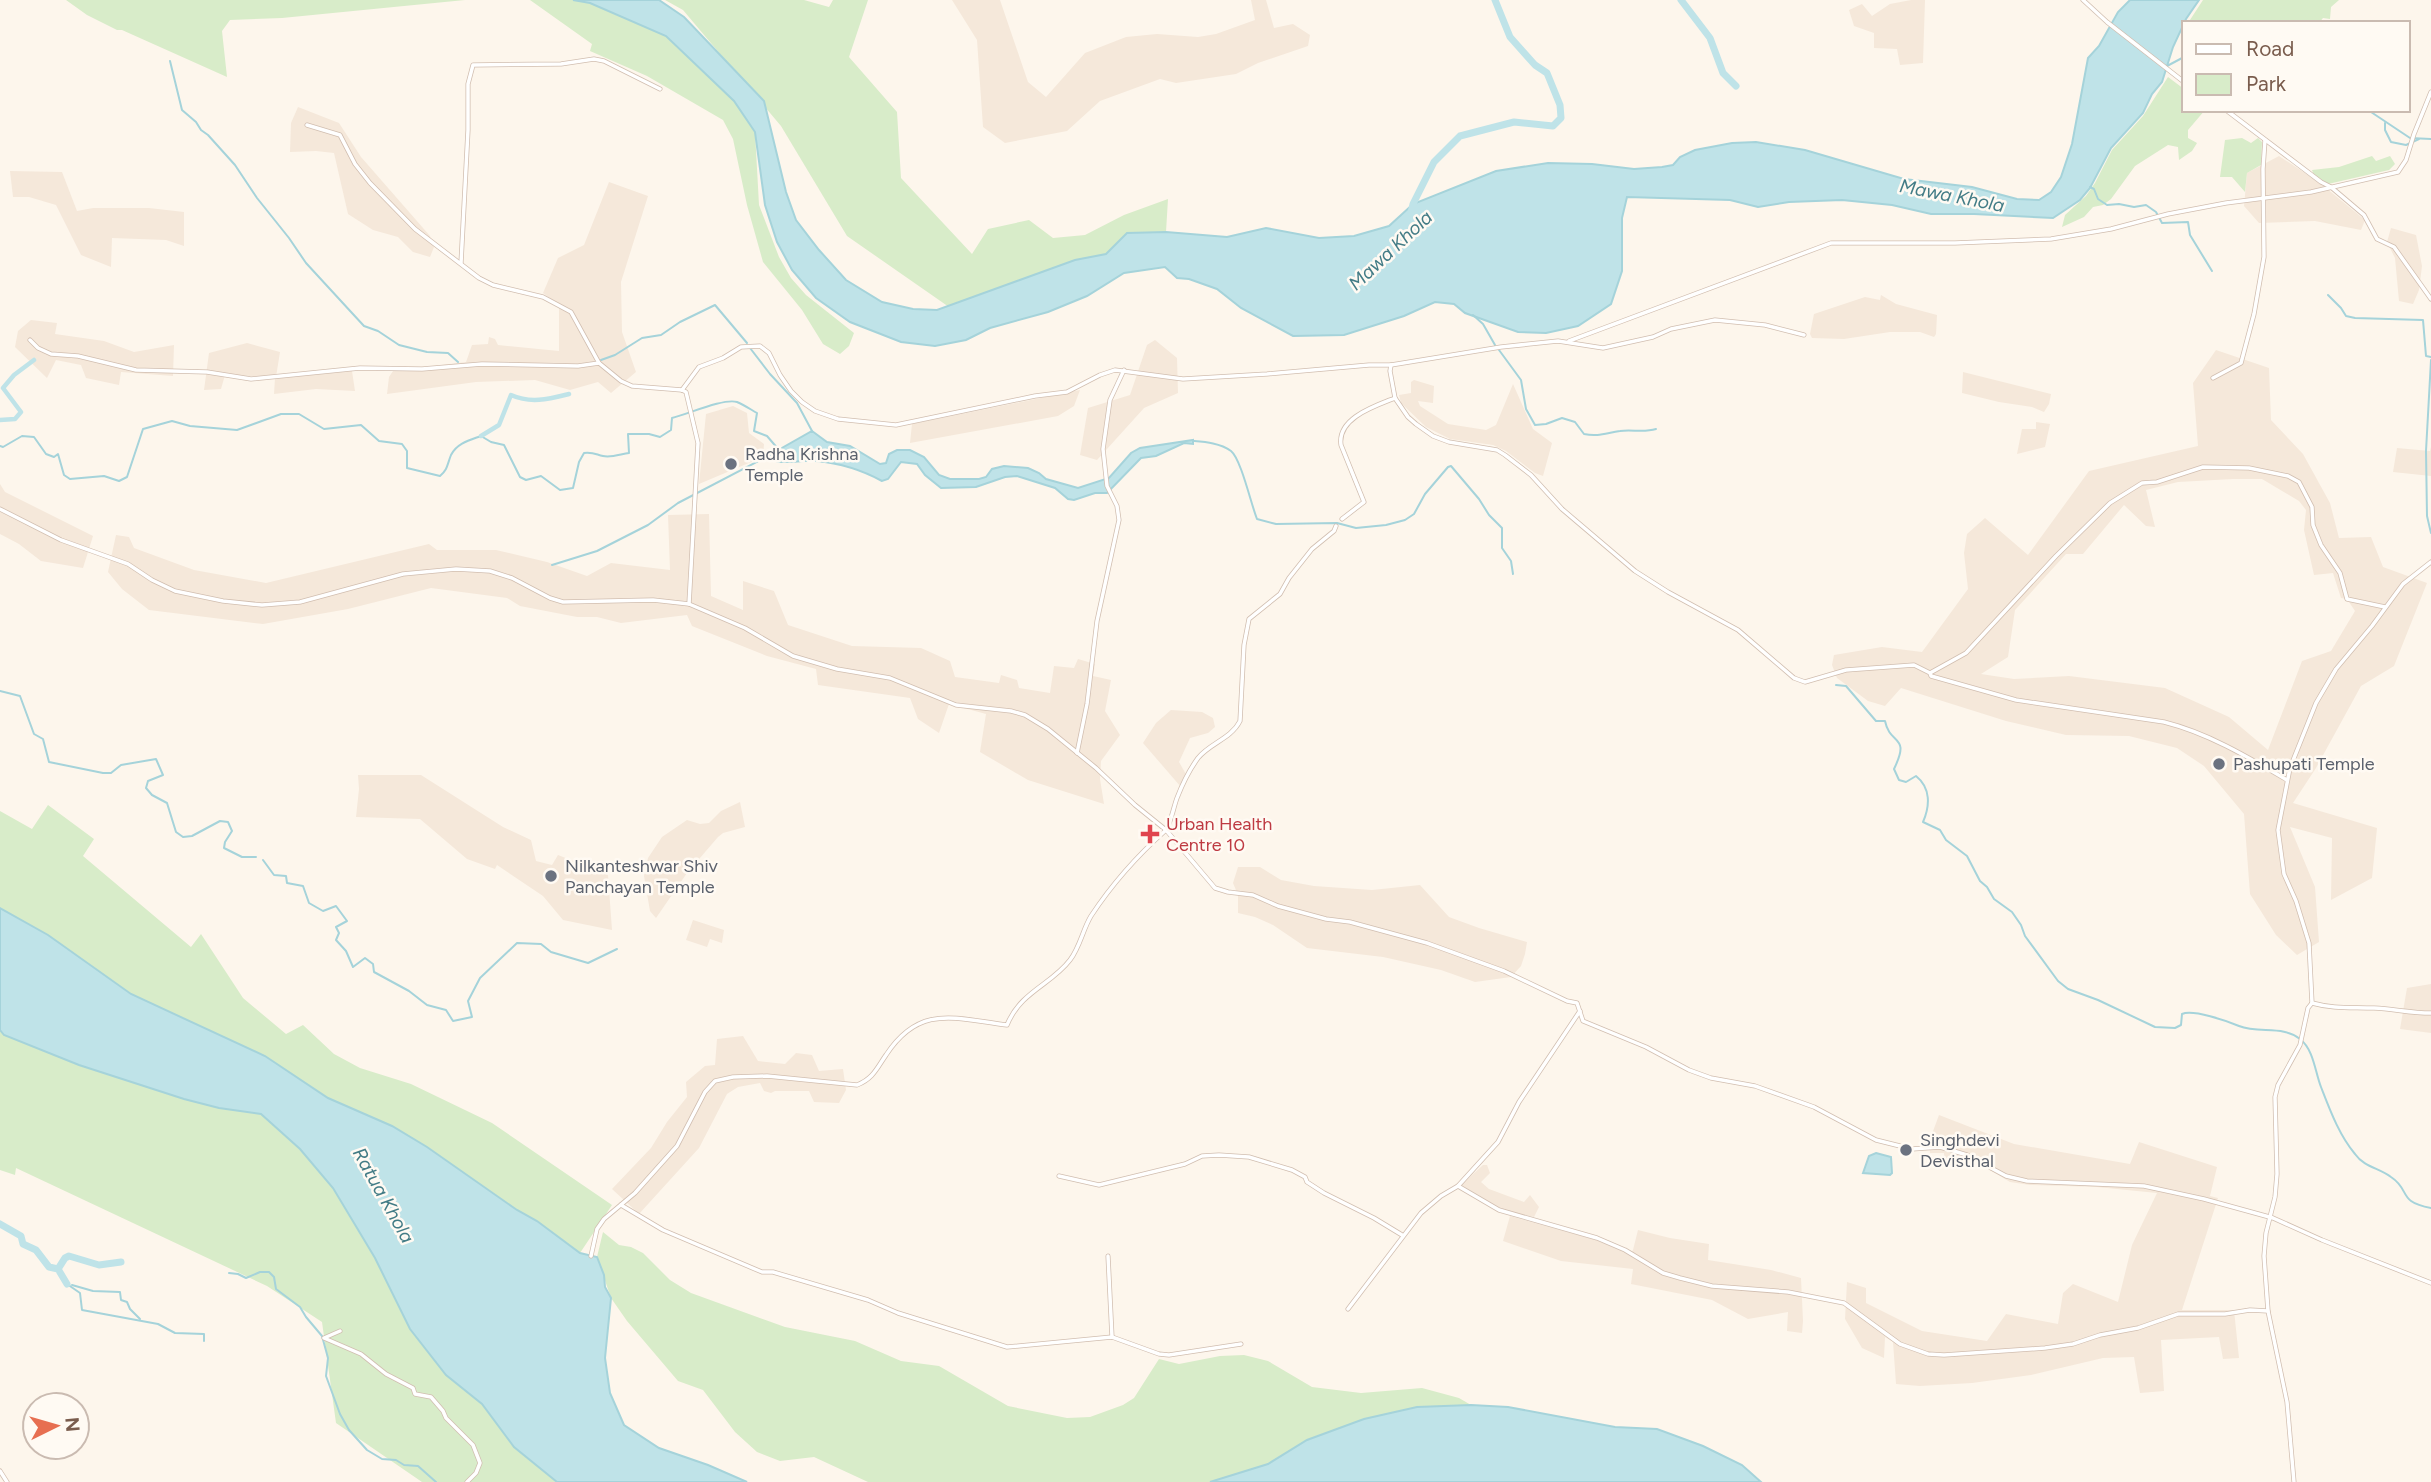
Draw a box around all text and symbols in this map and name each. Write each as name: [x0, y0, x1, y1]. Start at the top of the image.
legend: [2182, 21, 2410, 112]
text: Road: [2246, 36, 2294, 61]
text: Park: [2246, 71, 2287, 96]
water label: Mawa Khola: [1897, 174, 2006, 217]
water label: Mawa Khola: [1344, 206, 1437, 295]
place label: Radha Krishna Temple: [745, 443, 859, 486]
marker: Radha Krishna Temple: [723, 456, 739, 472]
place label: Pashupati Temple: [2233, 753, 2375, 775]
marker: Pashupati Temple: [2211, 756, 2227, 772]
place label: Urban Health Centre 10: [1166, 813, 1272, 856]
marker: Urban Health Centre 10: [1140, 824, 1160, 844]
place label: Nilkanteshwar Shiv Panchayan Temple: [565, 855, 719, 898]
marker: Nilkanteshwar Shiv Panchayan Temple: [543, 868, 559, 884]
place label: Singhdevi Devisthal: [1920, 1129, 2000, 1172]
marker: Singhdevi Devisthal: [1898, 1142, 1914, 1158]
water label: Ratua Khola: [348, 1144, 419, 1247]
north arrow: [21, 1391, 91, 1461]
text: N: [60, 1416, 85, 1433]

